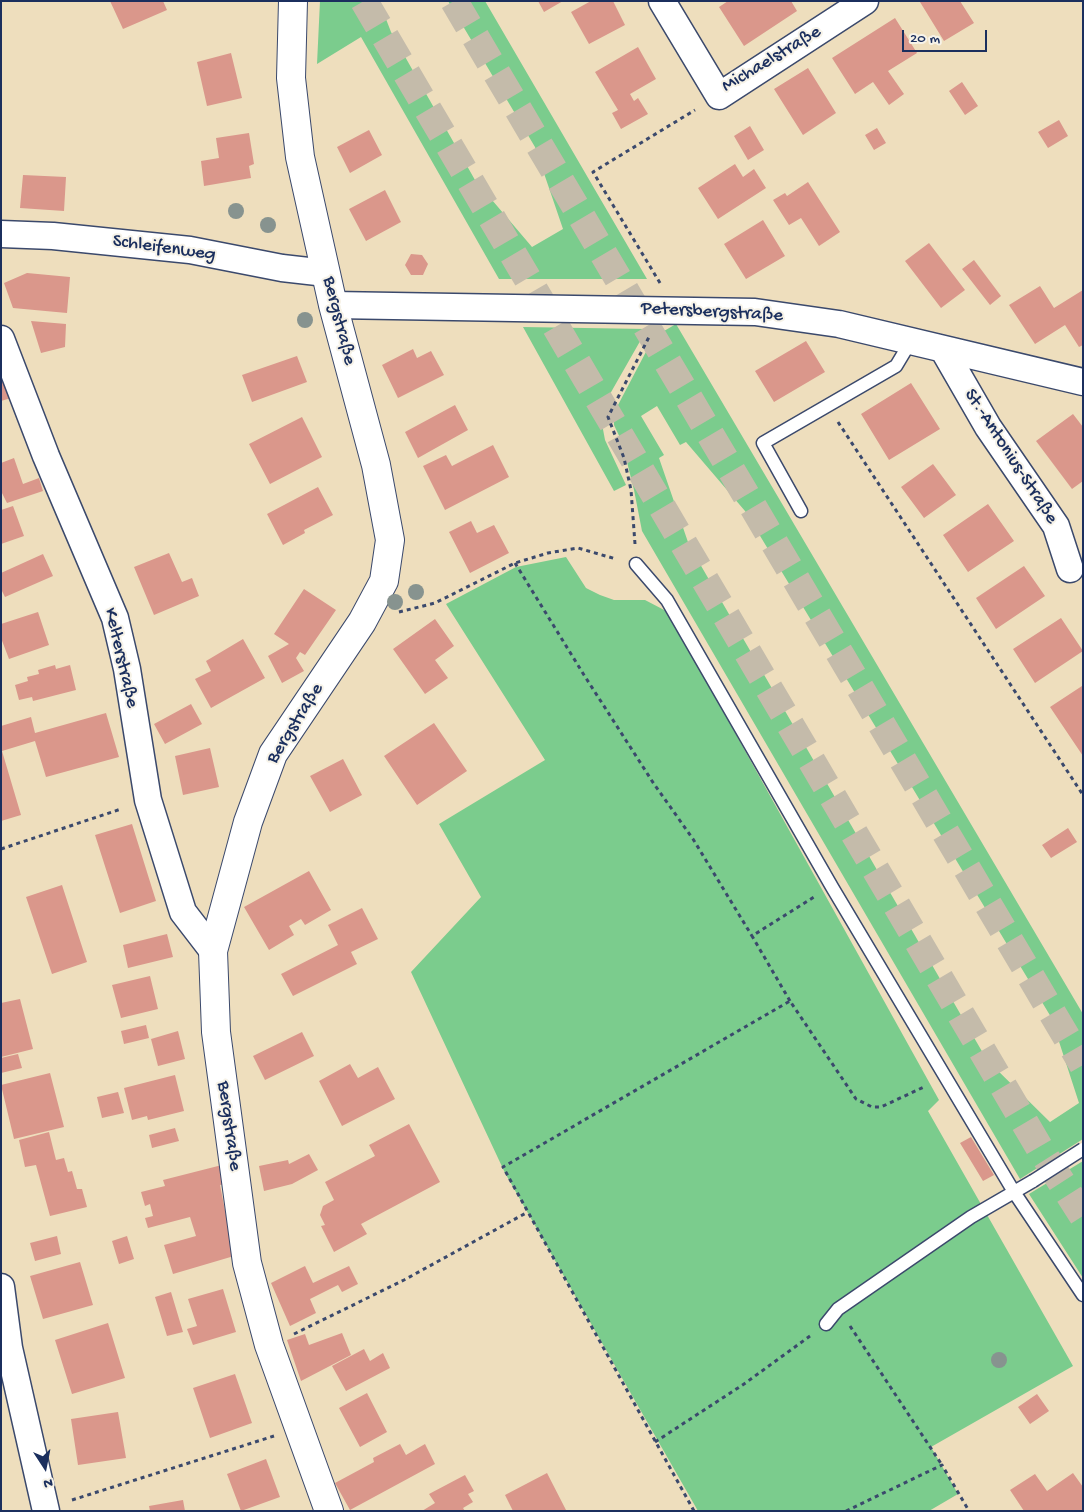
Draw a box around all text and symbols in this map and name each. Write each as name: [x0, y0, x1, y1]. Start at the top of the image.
scale bar: [904, 20, 989, 52]
street label: Michaelstraße: [718, 21, 826, 99]
text: 20 m: [910, 30, 940, 48]
street label: Schleifenweg: [111, 231, 217, 267]
street label: Bergstraße: [316, 274, 360, 368]
street label: Petersbergstraße: [640, 298, 784, 328]
street label: St.-Antonius-Straße: [958, 385, 1062, 529]
street label: Kelterstraße: [97, 606, 143, 710]
street label: Bergstraße: [262, 680, 330, 768]
street label: Bergstraße: [210, 1080, 246, 1172]
north arrow: [20, 1442, 70, 1492]
text: N: [42, 1473, 54, 1491]

